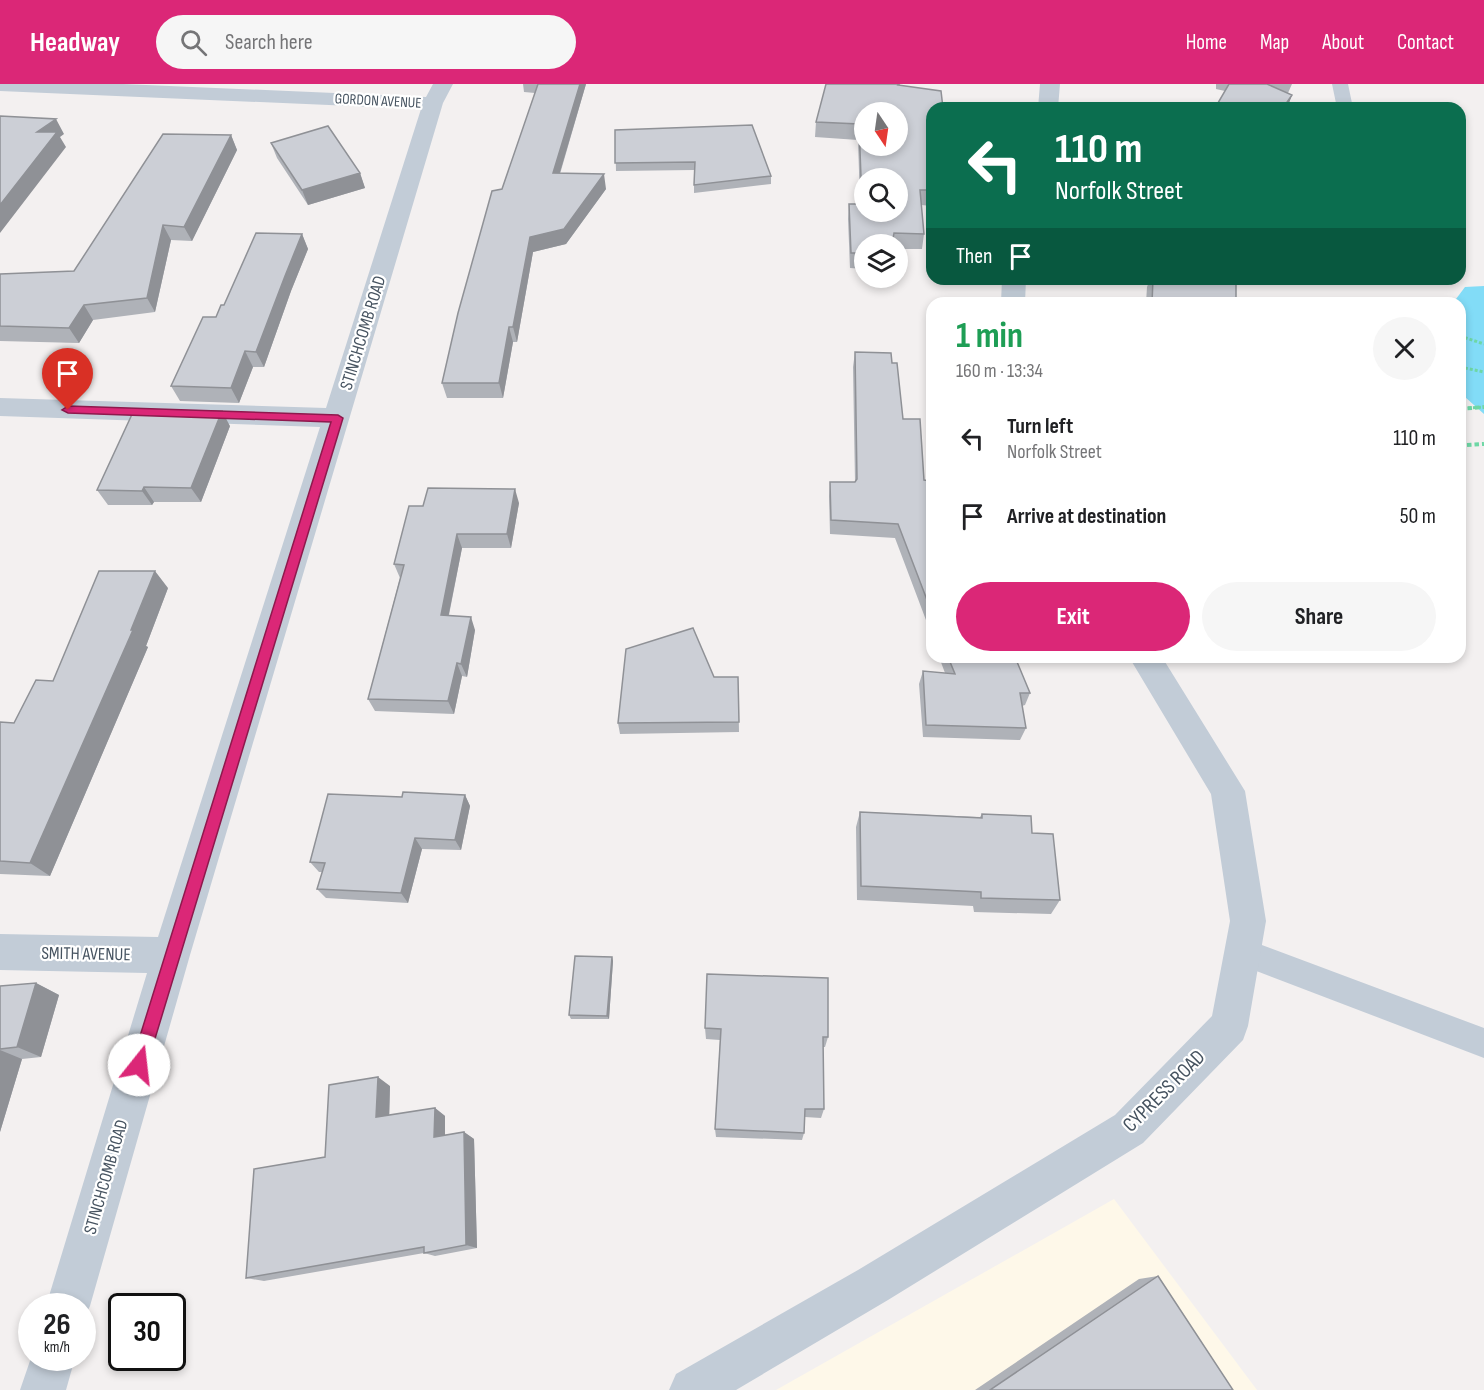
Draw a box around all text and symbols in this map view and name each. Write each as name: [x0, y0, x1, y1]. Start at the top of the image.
search box: [156, 15, 576, 69]
text: Headway: [30, 26, 120, 59]
icon: search: [177, 26, 210, 59]
text: Search here: [225, 29, 312, 56]
text: Home: [1186, 30, 1227, 55]
text: Map: [1260, 30, 1289, 55]
text: About: [1322, 30, 1364, 55]
text: Contact: [1397, 30, 1454, 55]
street label: GORDON AVENUE: [334, 89, 422, 113]
north arrow: [854, 102, 908, 156]
map controls: [854, 102, 908, 288]
text: 110 m: [1055, 124, 1142, 175]
icon: left: [956, 126, 1034, 204]
button: search: [854, 168, 908, 222]
text: Norfolk Street: [1055, 175, 1183, 207]
button: layers: [854, 234, 908, 288]
icon: arrive: [1004, 240, 1037, 273]
text: Then: [956, 243, 992, 270]
street label: STINCHCOMB ROAD: [336, 273, 390, 393]
text: 1 min: [956, 315, 1023, 358]
button: close: [1373, 317, 1436, 380]
pin: [42, 348, 93, 410]
icon: arrive: [51, 357, 84, 390]
text: 160 m · 13:34: [956, 359, 1043, 383]
text: Turn left: [1007, 413, 1073, 440]
icon: left: [956, 422, 989, 455]
text: 110 m: [1393, 425, 1436, 452]
text: Norfolk Street: [1007, 440, 1102, 464]
icon: arrive: [956, 500, 989, 533]
text: Arrive at destination: [1007, 503, 1166, 530]
text: 50 m: [1400, 503, 1436, 530]
button: Exit: [956, 582, 1190, 651]
button: Share: [1202, 582, 1436, 651]
street label: SMITH AVENUE: [41, 943, 131, 965]
position arrow: [107, 1033, 171, 1097]
street label: CYPRESS ROAD: [1118, 1045, 1210, 1137]
street label: STINCHCOMB ROAD: [80, 1117, 132, 1237]
speed limit sign: 30: [108, 1293, 186, 1371]
text: 26: [43, 1307, 71, 1343]
text: km/h: [44, 1338, 70, 1357]

